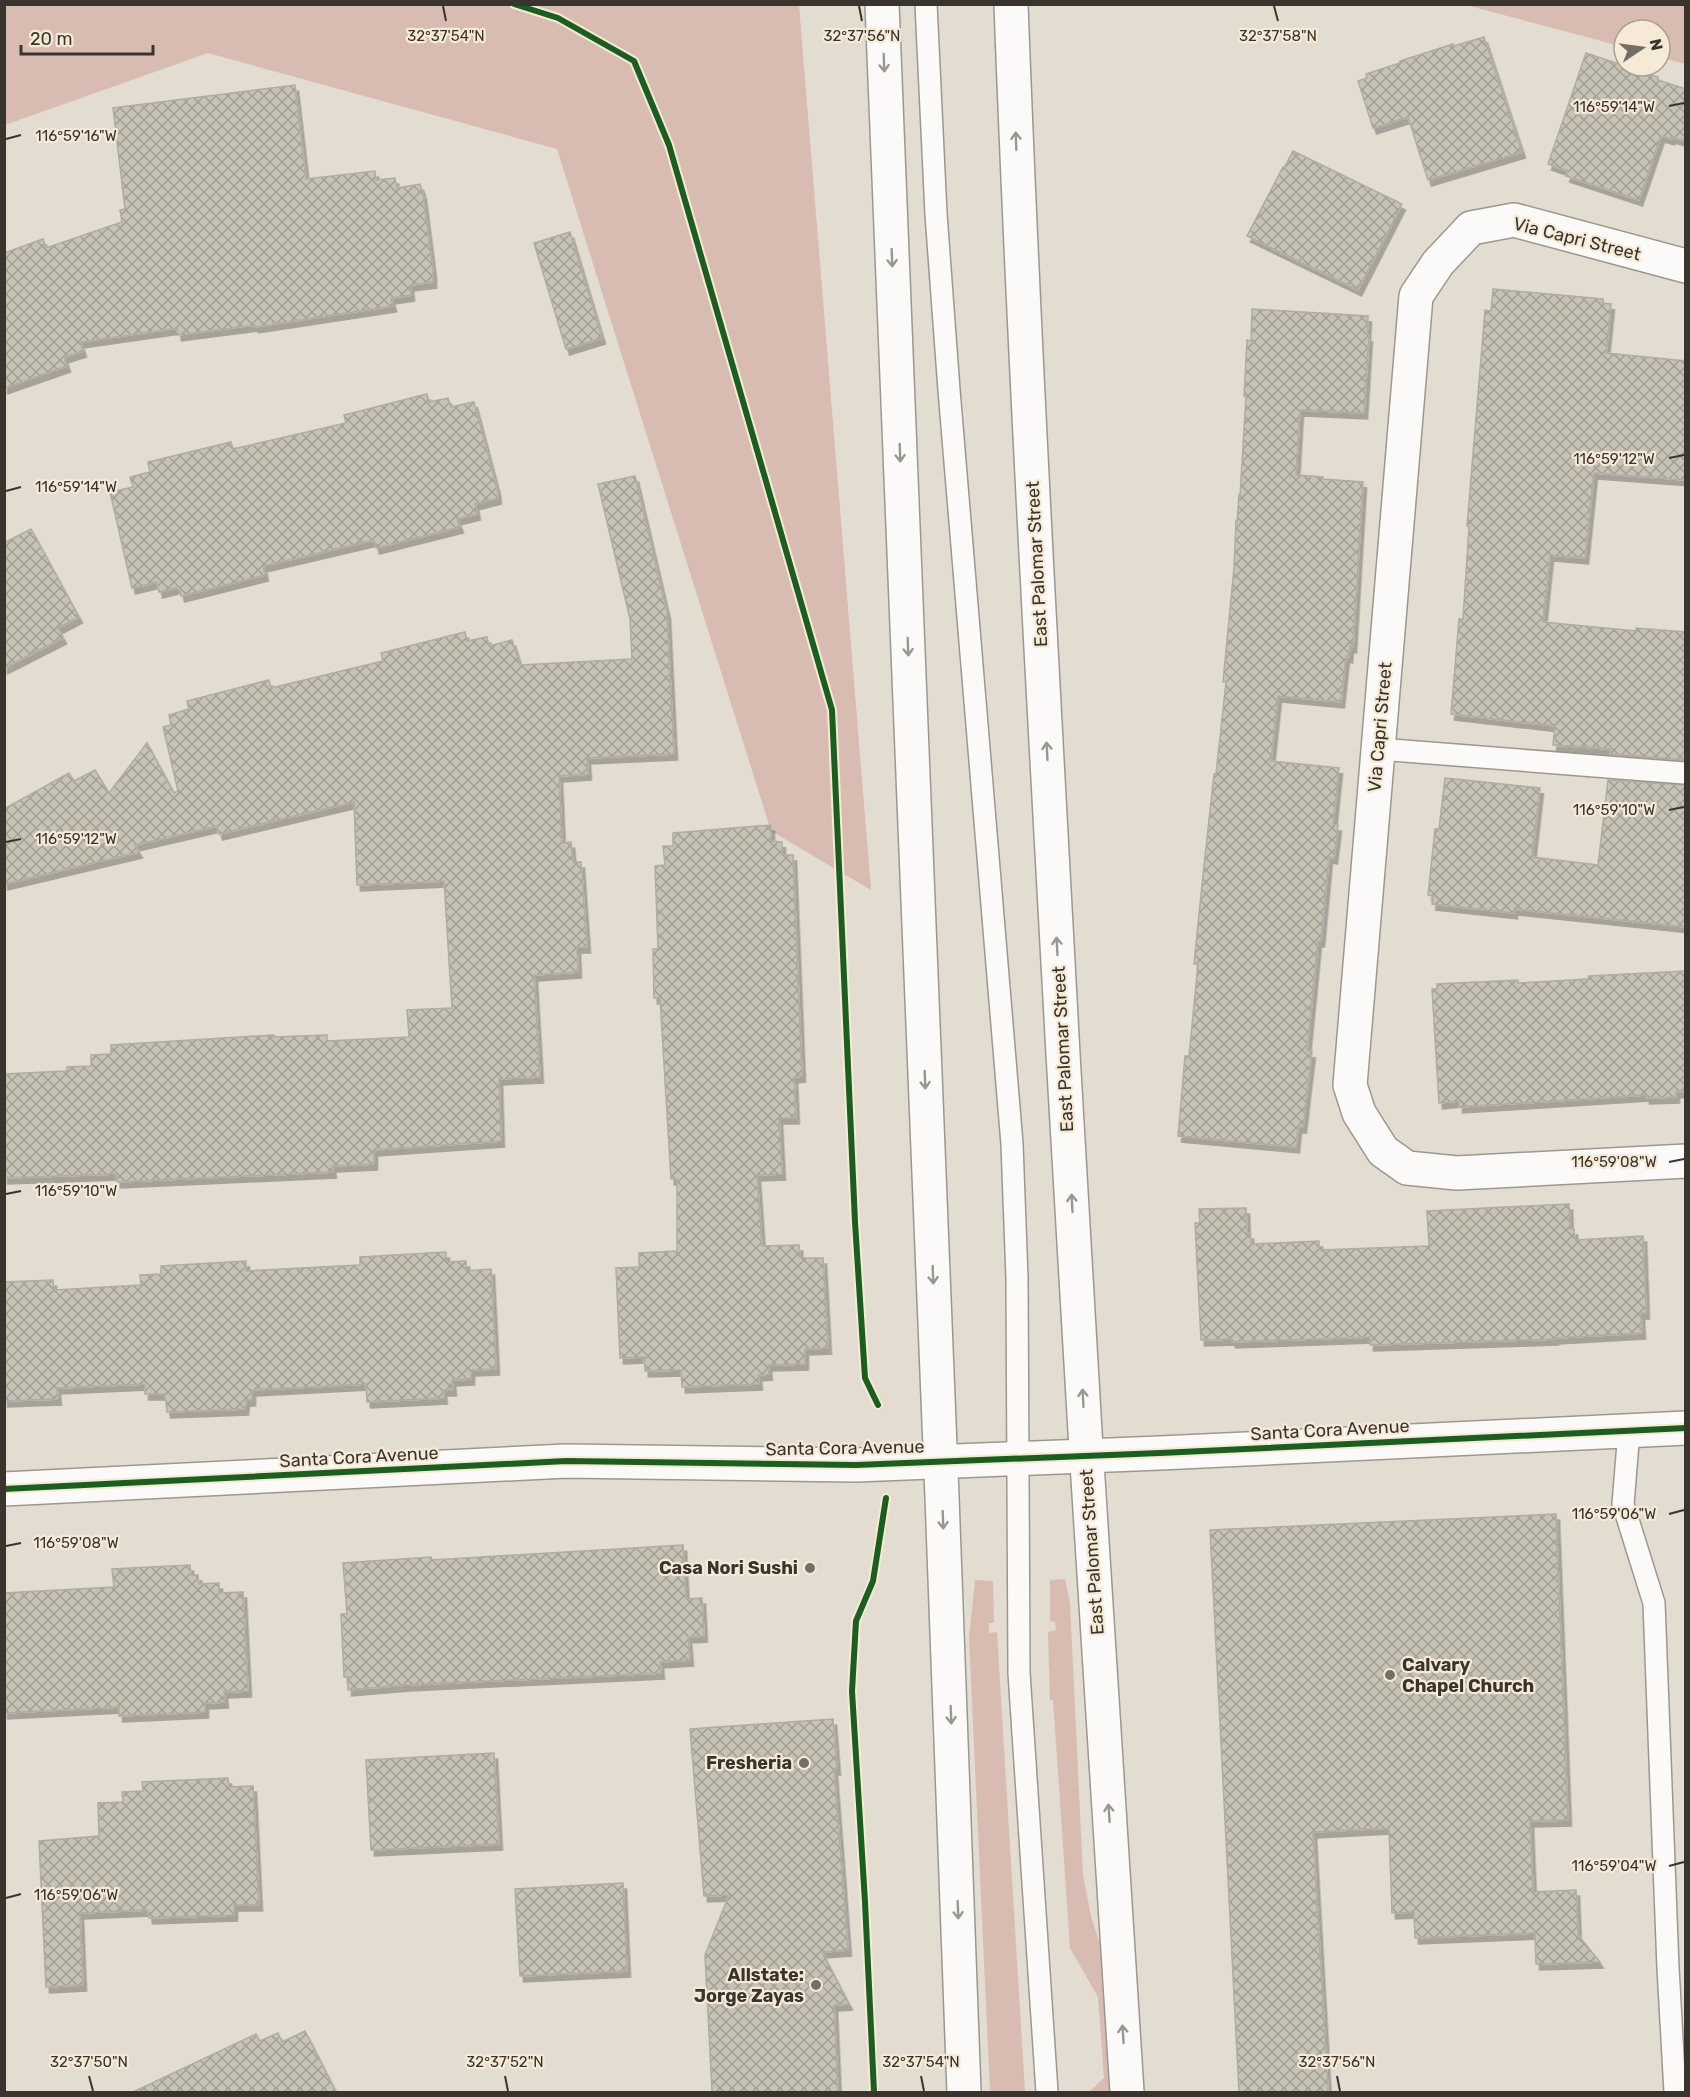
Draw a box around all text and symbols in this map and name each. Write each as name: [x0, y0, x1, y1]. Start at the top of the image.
scale bar: [21, 18, 153, 56]
north arrow: [1612, 18, 1672, 78]
text: 32°37'54"N: [407, 27, 485, 45]
text: 32°37'56"N: [823, 27, 901, 45]
text: 32°37'58"N: [1239, 27, 1317, 45]
text: 20 m: [30, 28, 72, 50]
text: N: [1646, 37, 1667, 52]
one-way arrow: [879, 52, 890, 72]
text: 116°59'14"W: [1573, 98, 1655, 116]
text: 116°59'16"W: [35, 127, 117, 145]
one-way arrow: [1011, 132, 1022, 152]
street label: Via Capri Street: [1511, 213, 1643, 265]
one-way arrow: [887, 247, 898, 267]
one-way arrow: [895, 442, 906, 462]
text: 116°59'12"W: [1573, 450, 1655, 468]
text: 116°59'14"W: [35, 478, 117, 496]
street label: East Palomar Street: [1022, 480, 1052, 648]
one-way arrow: [903, 637, 914, 657]
street label: Via Capri Street: [1363, 661, 1397, 793]
one-way arrow: [1041, 742, 1052, 762]
text: 116°59'10"W: [1573, 801, 1655, 819]
text: 116°59'12"W: [35, 830, 117, 848]
one-way arrow: [1052, 936, 1063, 956]
street label: East Palomar Street: [1048, 965, 1078, 1133]
one-way arrow: [920, 1070, 931, 1090]
text: 116°59'08"W: [1571, 1153, 1657, 1171]
text: 116°59'10"W: [35, 1182, 117, 1200]
one-way arrow: [1066, 1194, 1077, 1214]
one-way arrow: [928, 1265, 939, 1285]
one-way arrow: [1077, 1389, 1088, 1409]
street label: Santa Cora Avenue: [1250, 1415, 1410, 1445]
street label: Santa Cora Avenue: [765, 1436, 925, 1460]
street label: Santa Cora Avenue: [279, 1442, 439, 1472]
street label: East Palomar Street: [1075, 1468, 1109, 1636]
text: 116°59'06"W: [1572, 1505, 1656, 1523]
one-way arrow: [938, 1510, 949, 1530]
text: 116°59'08"W: [33, 1534, 119, 1552]
place label: Casa Nori Sushi: [659, 1557, 798, 1579]
marker: Casa Nori Sushi: [803, 1561, 817, 1575]
place label: Calvary Chapel Church: [1402, 1654, 1534, 1697]
marker: Calvary Chapel Church: [1383, 1668, 1397, 1682]
one-way arrow: [945, 1704, 956, 1724]
place label: Fresheria: [706, 1752, 792, 1774]
marker: Fresheria: [797, 1756, 811, 1770]
one-way arrow: [1103, 1804, 1114, 1824]
text: 116°59'04"W: [1572, 1857, 1656, 1875]
text: 116°59'06"W: [34, 1886, 118, 1904]
one-way arrow: [952, 1899, 963, 1919]
place label: Allstate: Jorge Zayas: [694, 1964, 804, 2007]
marker: Allstate: Jorge Zayas: [809, 1978, 823, 1992]
one-way arrow: [1117, 2025, 1128, 2045]
text: 32°37'50"N: [50, 2053, 128, 2071]
text: 32°37'52"N: [466, 2053, 544, 2071]
text: 32°37'54"N: [882, 2053, 960, 2071]
text: 32°37'56"N: [1298, 2053, 1376, 2071]

